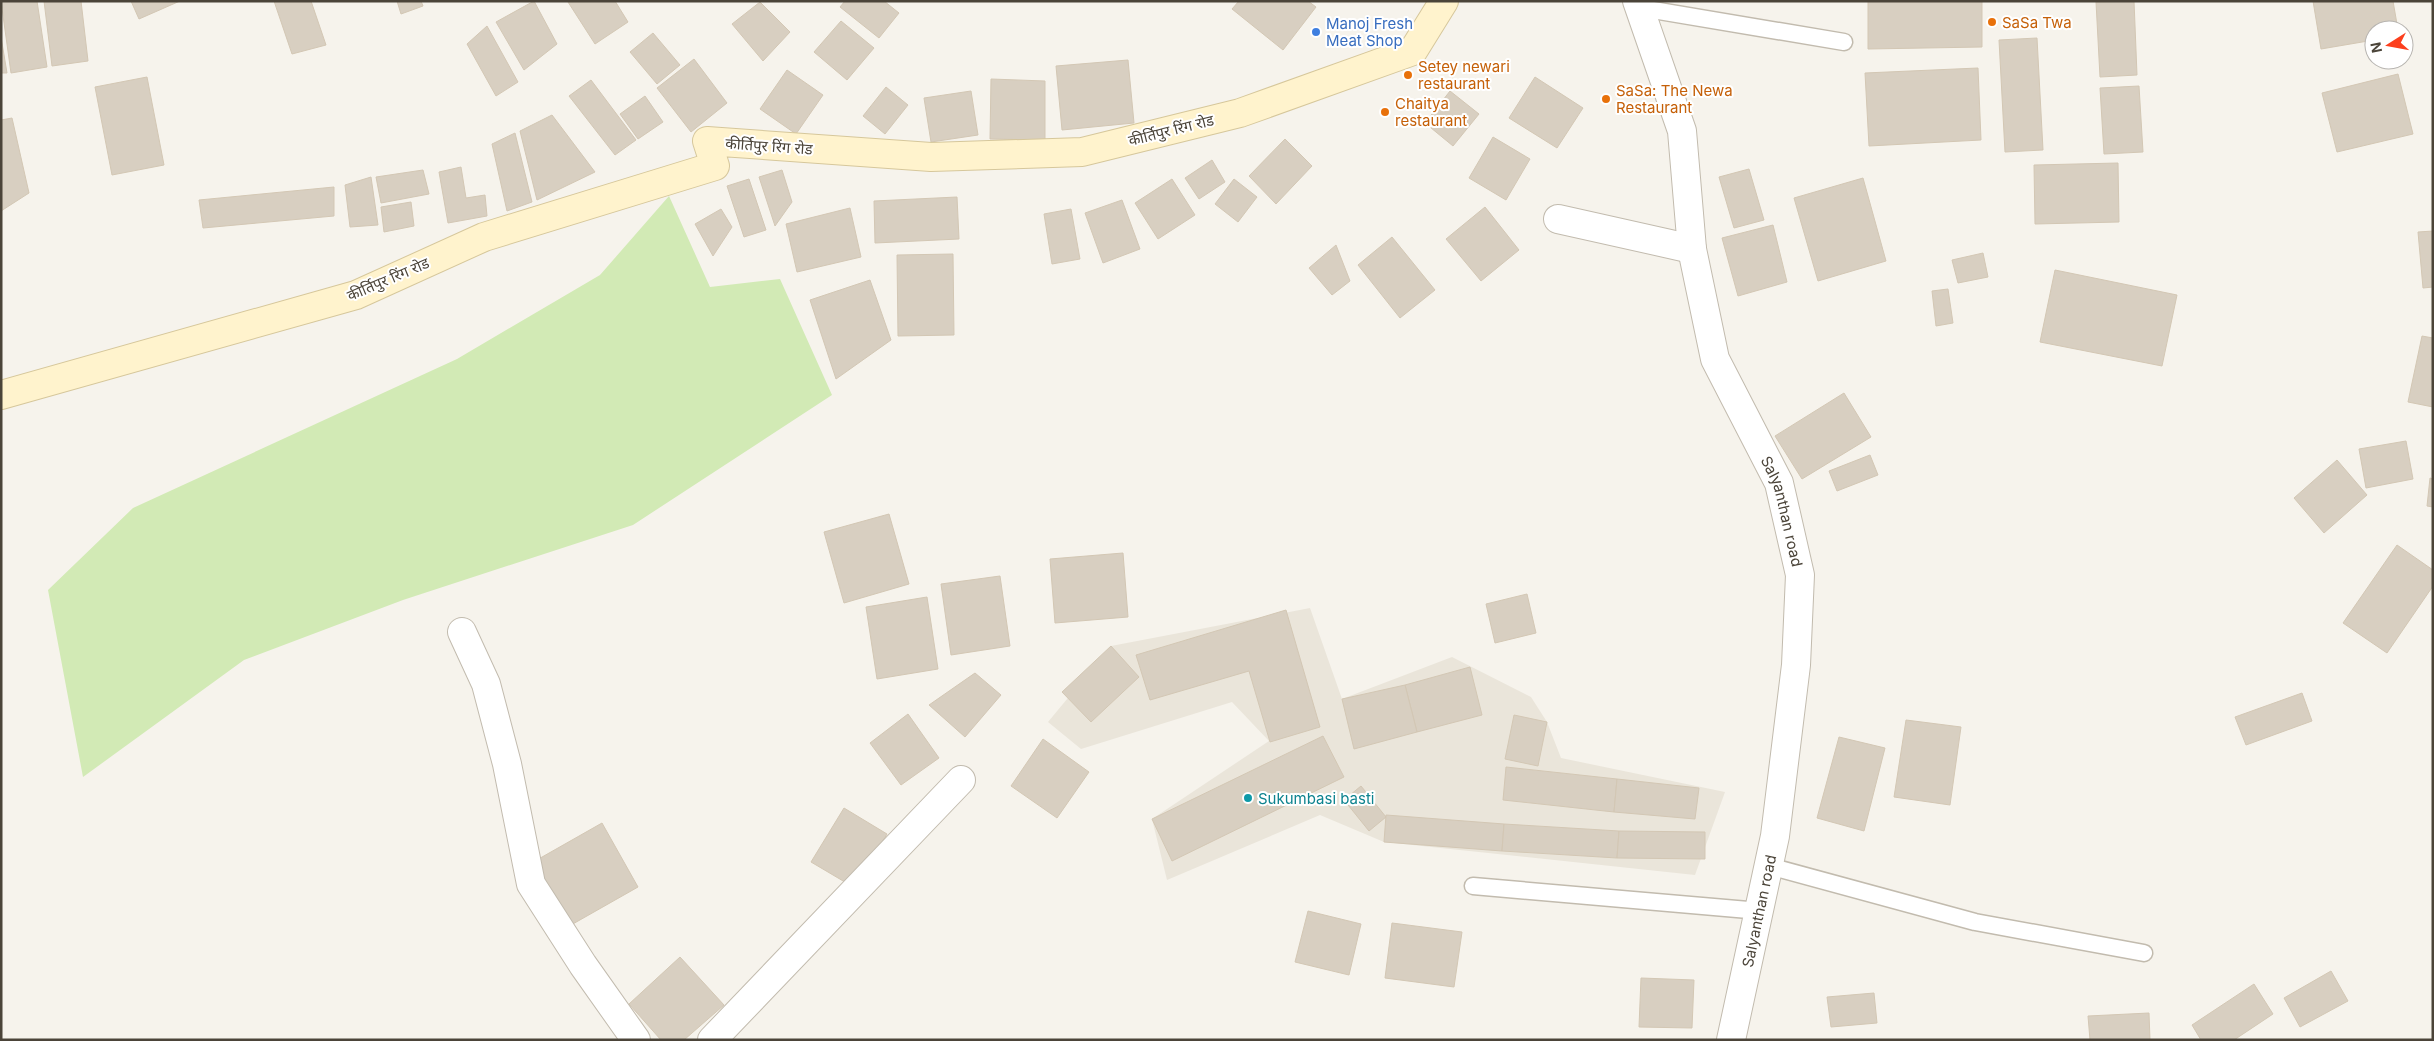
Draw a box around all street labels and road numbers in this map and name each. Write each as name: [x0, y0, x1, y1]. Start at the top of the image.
street label: कीर्तिपुर रिंग रोड: [1126, 110, 1217, 151]
street label: कीर्तिपुर रिंग रोड: [725, 133, 814, 160]
street label: कीर्तिपुर रिंग रोड: [344, 253, 433, 306]
street label: Salyanthan road: [1757, 453, 1807, 569]
street label: Salyanthan road: [1738, 853, 1780, 969]

